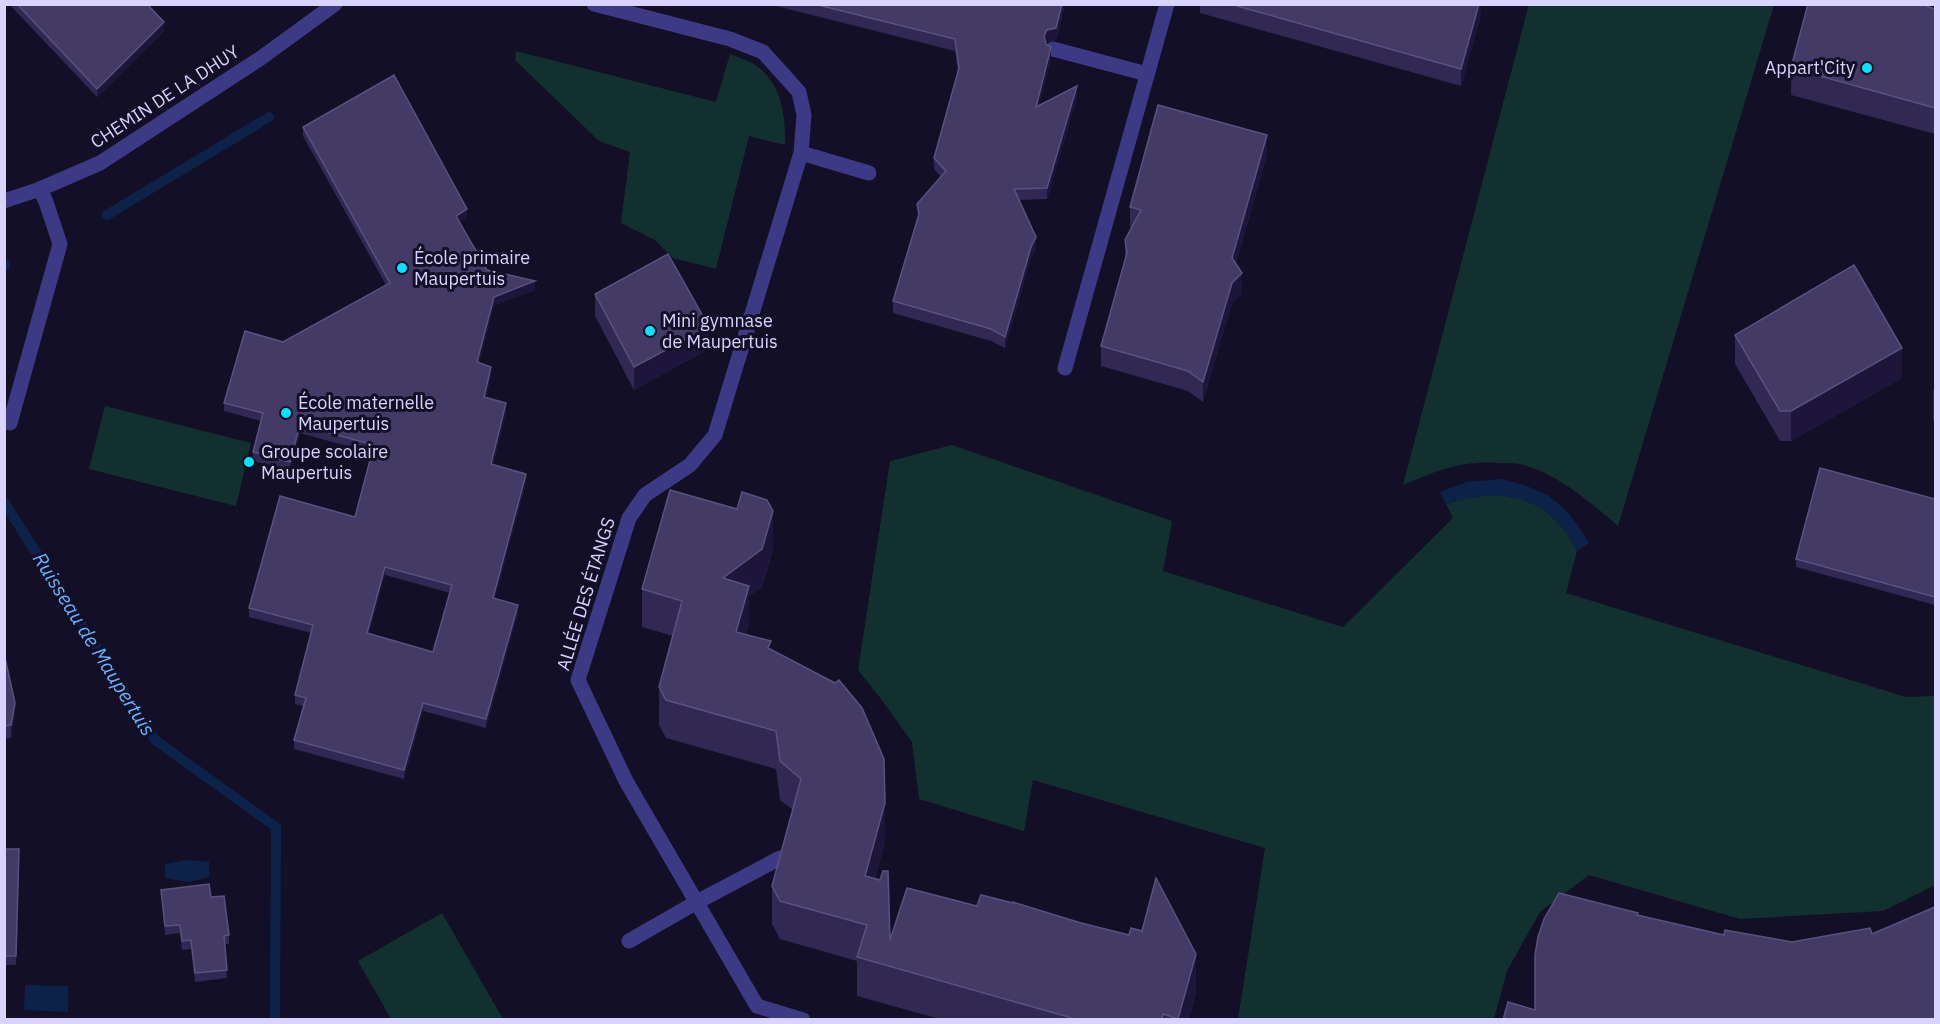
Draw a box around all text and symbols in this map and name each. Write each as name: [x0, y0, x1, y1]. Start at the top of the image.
street label: CHEMIN DE LA DHUY: [86, 40, 244, 153]
place label: Appart'City: [1765, 56, 1855, 79]
marker: Appart'City: [1860, 61, 1874, 75]
place label: École primaire Maupertuis: [414, 246, 530, 290]
marker: École primaire Maupertuis: [395, 261, 409, 275]
place label: Mini gymnase de Maupertuis: [662, 309, 778, 353]
marker: Mini gymnase de Maupertuis: [643, 324, 657, 338]
place label: École maternelle Maupertuis: [298, 391, 434, 435]
marker: École maternelle Maupertuis: [279, 406, 293, 420]
place label: Groupe scolaire Maupertuis: [261, 440, 388, 484]
marker: Groupe scolaire Maupertuis: [242, 455, 256, 469]
street label: ALLÉE DES ÉTANGS: [551, 514, 620, 673]
water label: Ruisseau de Maupertuis: [27, 547, 162, 741]

